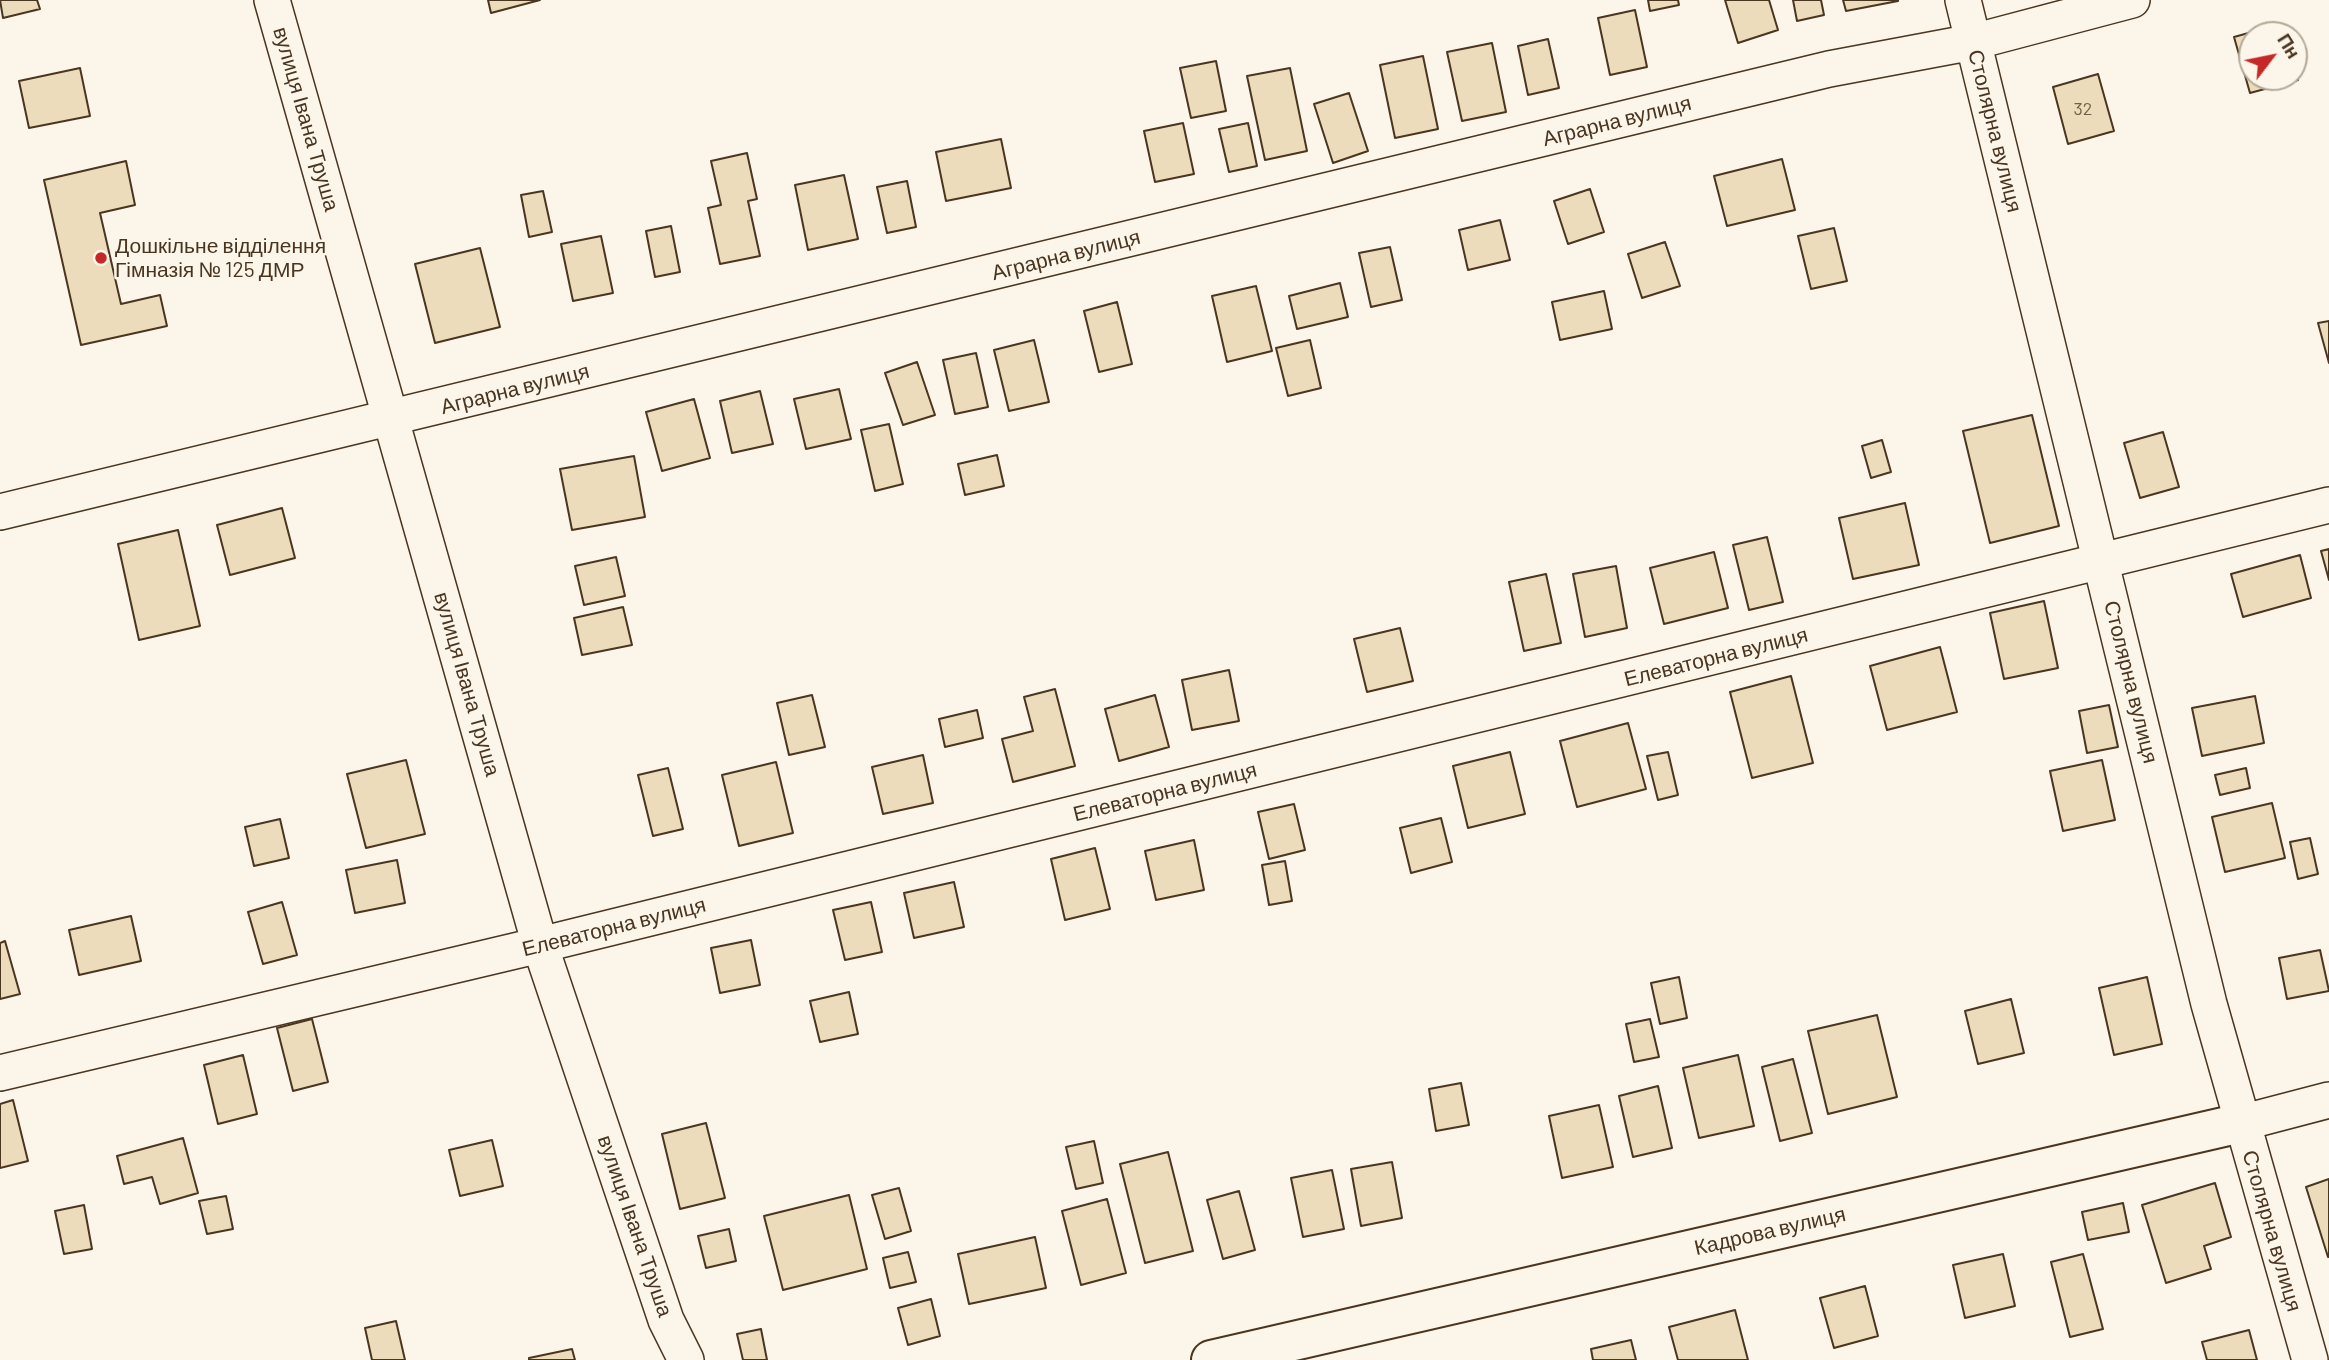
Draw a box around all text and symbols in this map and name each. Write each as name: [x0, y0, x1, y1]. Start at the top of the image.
north arrow: [2238, 21, 2308, 91]
street label: вулиця Івана Труша: [268, 24, 344, 214]
text: Пн: [2273, 29, 2306, 62]
street label: Столярна вулиця: [1963, 47, 2027, 215]
street label: Аграрна вулиця: [1540, 90, 1694, 152]
house number: 32: [2074, 98, 2092, 120]
street label: Аграрна вулиця: [989, 224, 1143, 286]
place label: Дошкільне відділення Гімназія № 125 ДМР: [115, 233, 326, 283]
marker: Дошкільне відділення Гімназія № 125 ДМР: [93, 250, 109, 266]
street label: Аграрна вулиця: [438, 358, 592, 420]
street label: вулиця Івана Труша: [429, 589, 505, 779]
street label: Столярна вулиця: [2099, 598, 2163, 766]
street label: Елеваторна вулиця: [1622, 622, 1810, 692]
street label: Елеваторна вулиця: [1071, 757, 1259, 827]
street label: Елеваторна вулиця: [520, 892, 708, 962]
street label: вулиця Івана Труша: [592, 1132, 678, 1320]
street label: Столярна вулиця: [2237, 1147, 2307, 1315]
street label: Кадрова вулиця: [1692, 1201, 1848, 1261]

